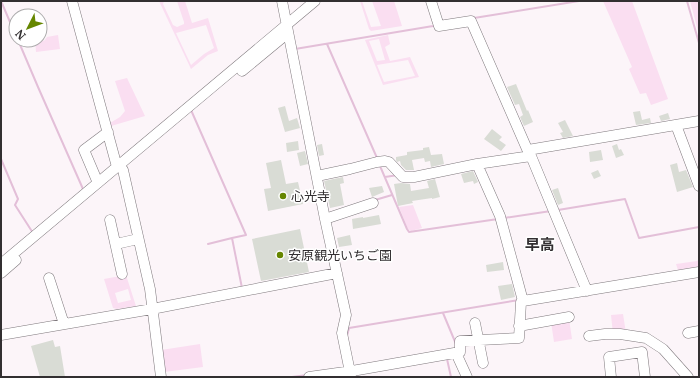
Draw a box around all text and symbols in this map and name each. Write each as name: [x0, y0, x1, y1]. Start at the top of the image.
north arrow: [8, 8, 48, 48]
text: N: [12, 27, 29, 43]
place label: 心光寺: [291, 188, 330, 205]
marker: 心光寺: [278, 191, 288, 201]
district label: 早高: [525, 235, 555, 254]
place label: 安原観光いちご園: [288, 247, 392, 264]
marker: 安原観光いちご園: [275, 250, 285, 260]

